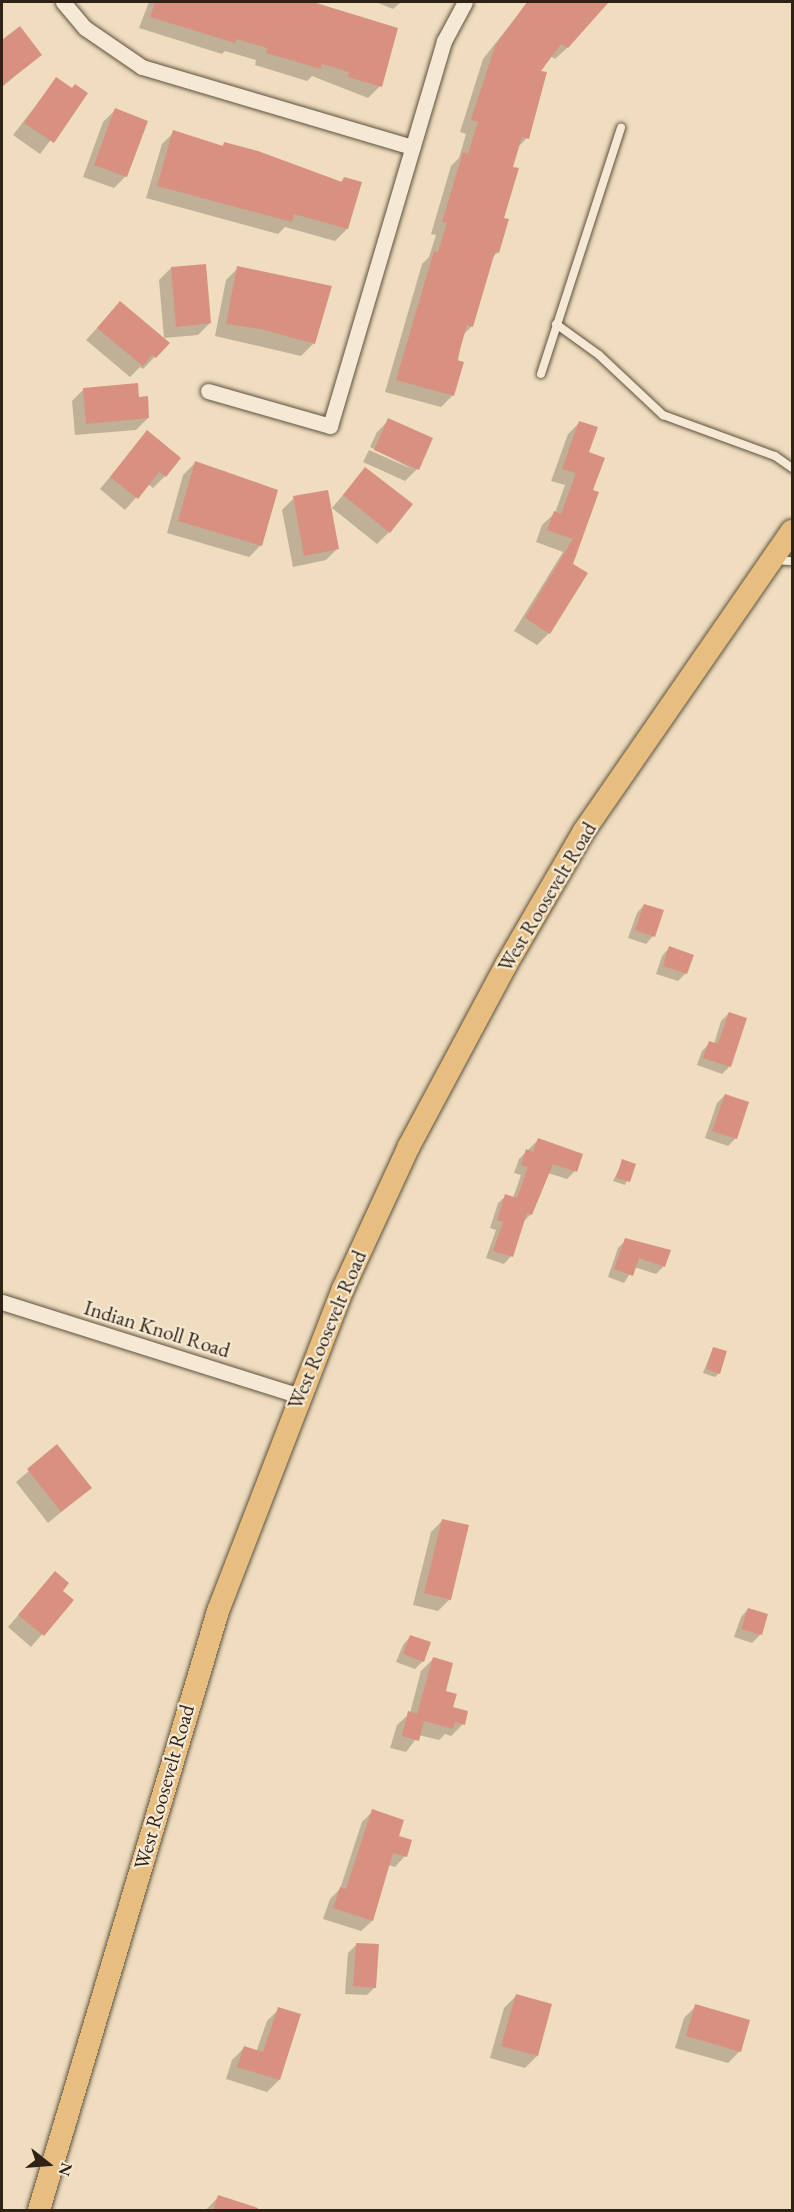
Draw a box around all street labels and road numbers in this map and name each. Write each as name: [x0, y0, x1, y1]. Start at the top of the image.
street label: West Roosevelt Road: [492, 818, 602, 976]
street label: West Roosevelt Road: [282, 1247, 372, 1413]
street label: Indian Knoll Road: [81, 1295, 233, 1363]
street label: West Roosevelt Road: [128, 1702, 200, 1872]

